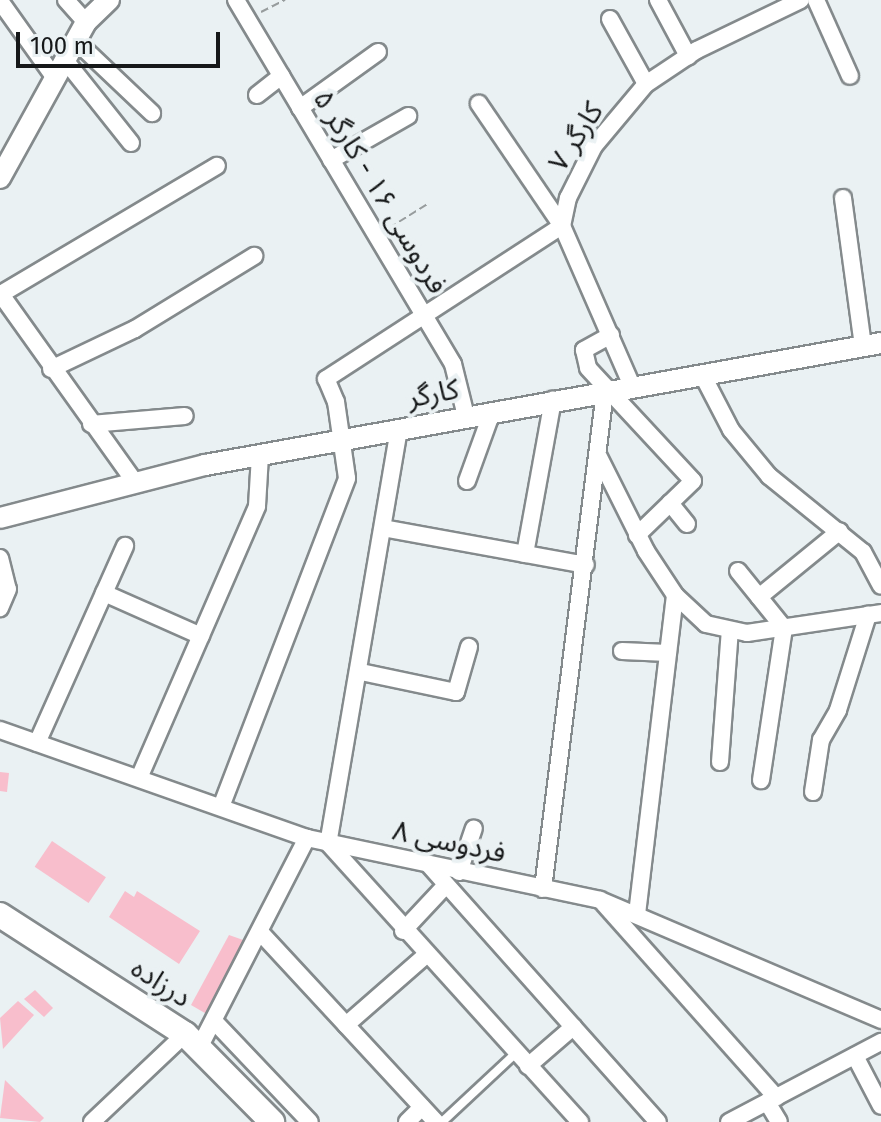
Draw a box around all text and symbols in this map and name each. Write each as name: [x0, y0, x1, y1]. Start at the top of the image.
scale bar: [20, 16, 224, 66]
text: 100 m: [30, 32, 94, 60]
street label: فردوسی ۱۶ - کارگر ۵: [306, 84, 454, 300]
street label: کارگر ۷: [542, 96, 610, 178]
street label: کارگر: [405, 373, 461, 415]
street label: فردوسی ۸: [389, 814, 509, 870]
street label: درزاده: [125, 951, 197, 1015]

